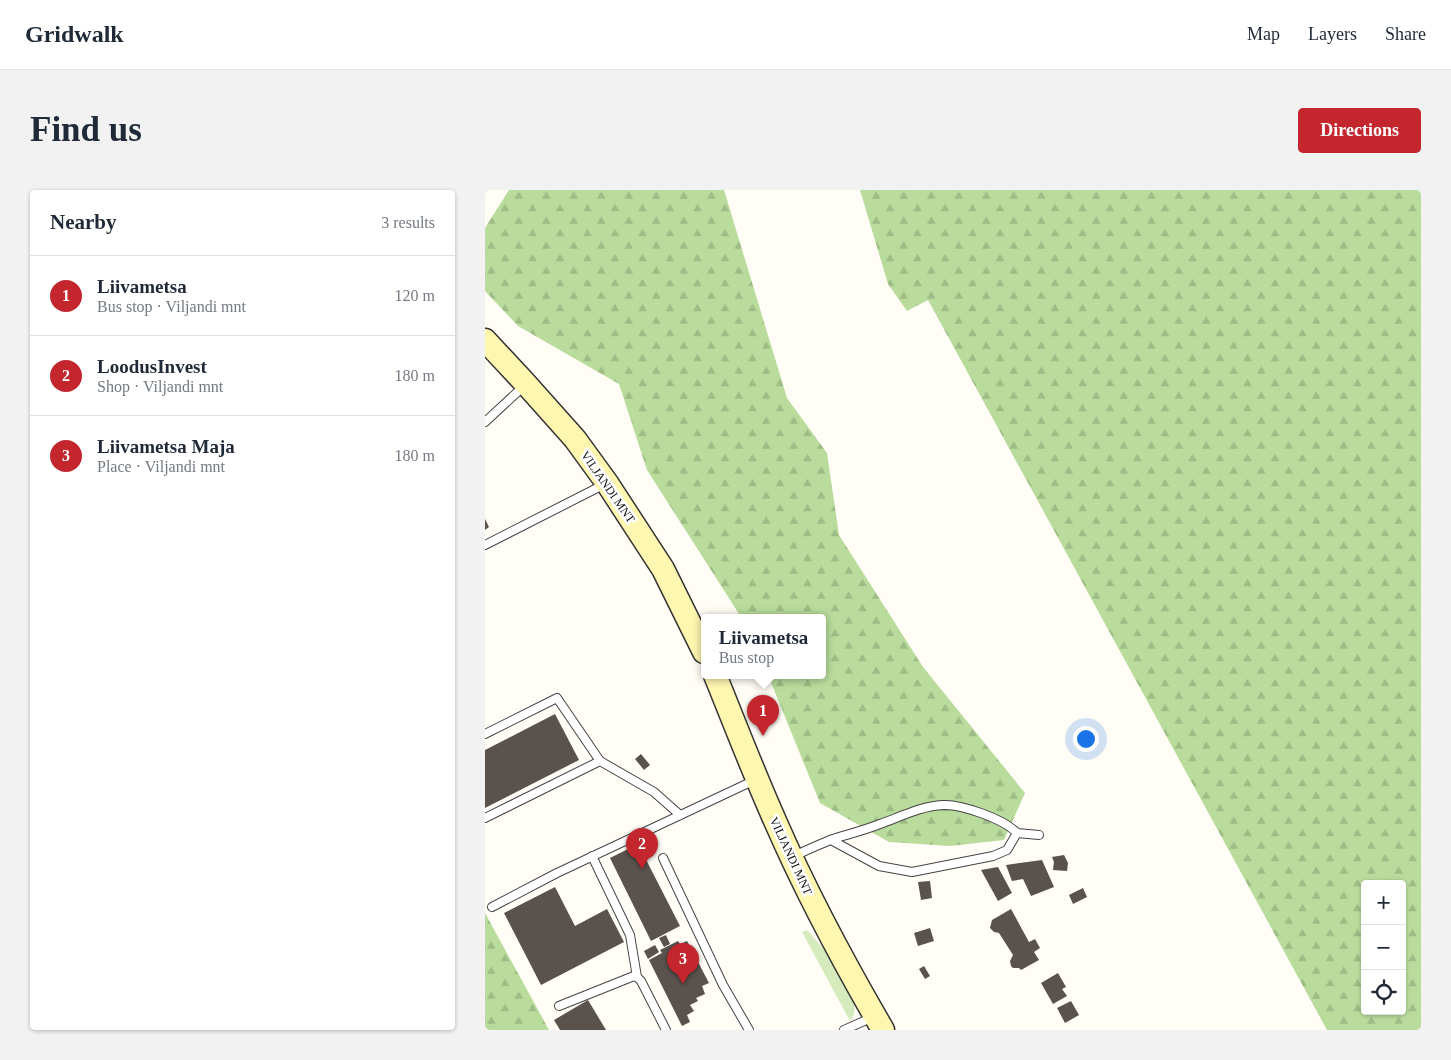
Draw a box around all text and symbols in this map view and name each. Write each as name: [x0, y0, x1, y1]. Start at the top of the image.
text: Gridwalk: [25, 21, 124, 47]
text: Map: [1247, 24, 1280, 44]
text: Layers: [1308, 24, 1357, 44]
text: Share: [1385, 24, 1426, 44]
button: Directions: [1298, 108, 1421, 153]
text: Find us: [30, 110, 142, 149]
text: Nearby: [50, 210, 117, 234]
text: 3 results: [381, 214, 435, 231]
text: Liivametsa: [97, 276, 187, 297]
text: 1: [62, 287, 70, 304]
text: 120 m: [395, 287, 435, 304]
text: Bus stop · Viljandi mnt: [97, 298, 246, 315]
text: LoodusInvest: [97, 356, 207, 377]
text: 2: [62, 367, 70, 384]
text: 180 m: [395, 367, 435, 384]
text: Shop · Viljandi mnt: [97, 378, 223, 395]
text: Liivametsa Maja: [97, 436, 235, 457]
text: 3: [62, 447, 70, 464]
text: 180 m: [395, 447, 435, 464]
street label: VILJANDI MNT: [578, 448, 638, 526]
text: Place · Viljandi mnt: [97, 458, 225, 475]
popup: [701, 614, 826, 679]
text: Liivametsa: [719, 627, 808, 648]
text: Bus stop: [719, 649, 774, 666]
pin: 1: [747, 695, 779, 736]
your location: [1073, 726, 1099, 752]
street label: VILJANDI MNT: [767, 815, 815, 898]
pin: 2: [626, 828, 658, 869]
map controls: [1361, 880, 1406, 1015]
button: +: [1361, 880, 1406, 925]
button: −: [1361, 925, 1406, 970]
pin: 3: [667, 943, 699, 984]
button: locate: [1361, 970, 1406, 1015]

